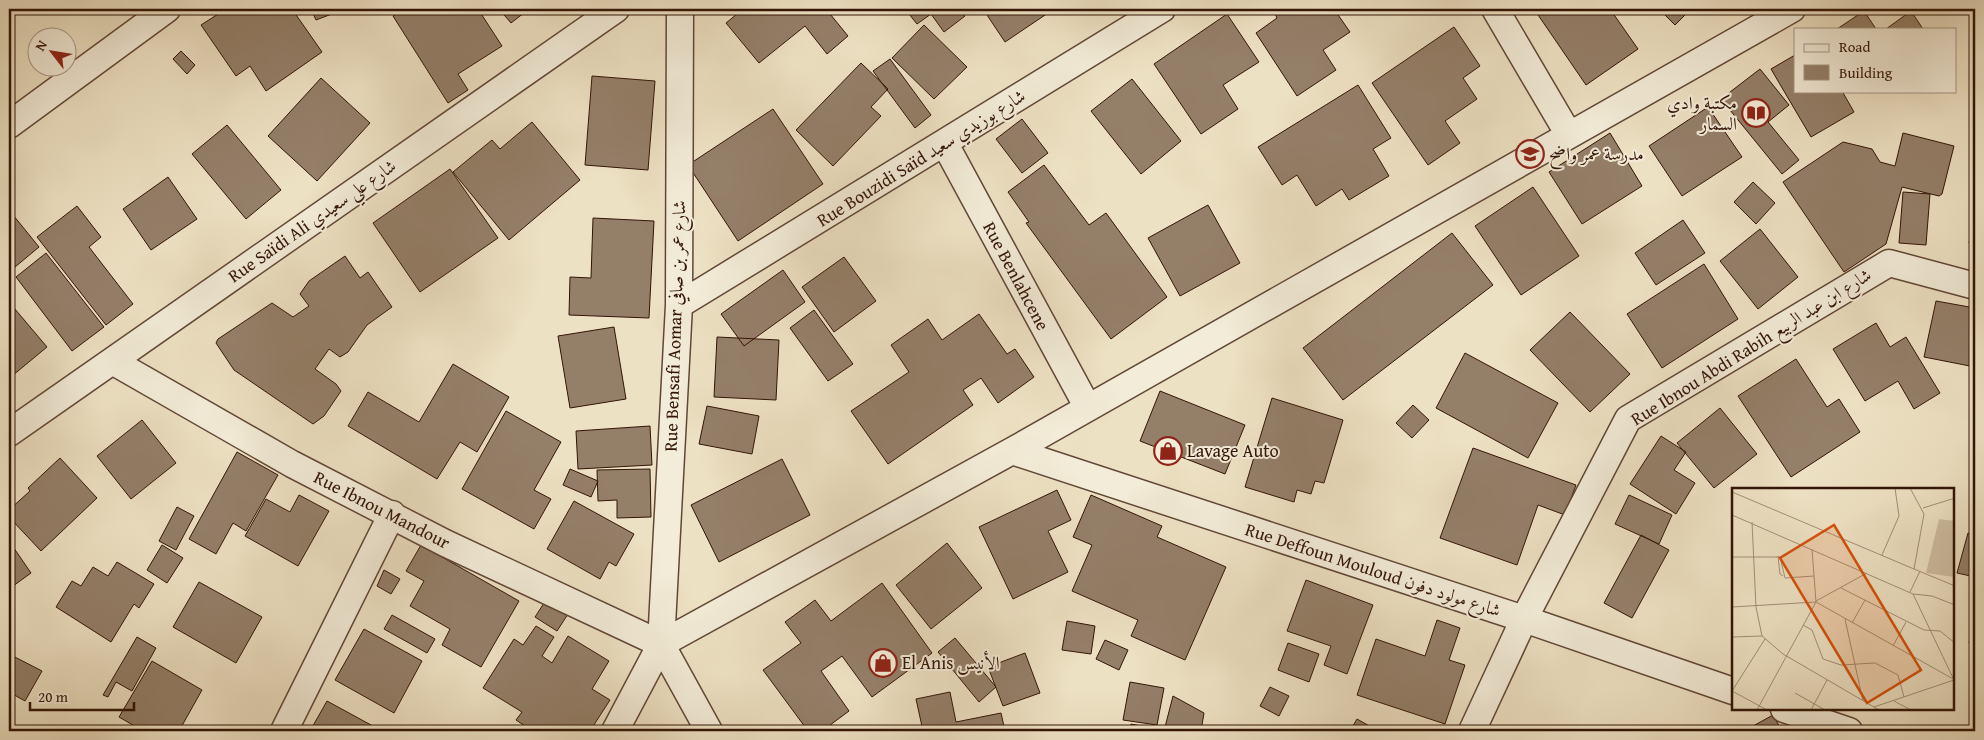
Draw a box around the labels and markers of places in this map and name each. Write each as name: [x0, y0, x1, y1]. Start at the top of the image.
place label: مكتبة وادي السمار: [1667, 89, 1737, 137]
library icon: مكتبة وادي السمار: [1741, 98, 1771, 128]
school or university icon: مدرسة عمر واضح: [1515, 139, 1545, 169]
place label: مدرسة عمر واضح: [1549, 140, 1644, 170]
shop icon: Lavage Auto: [1153, 436, 1183, 466]
place label: Lavage Auto: [1187, 437, 1279, 464]
shop icon: El Anis الأنيس: [868, 648, 898, 678]
place label: El Anis الأنيس: [902, 649, 1000, 676]

